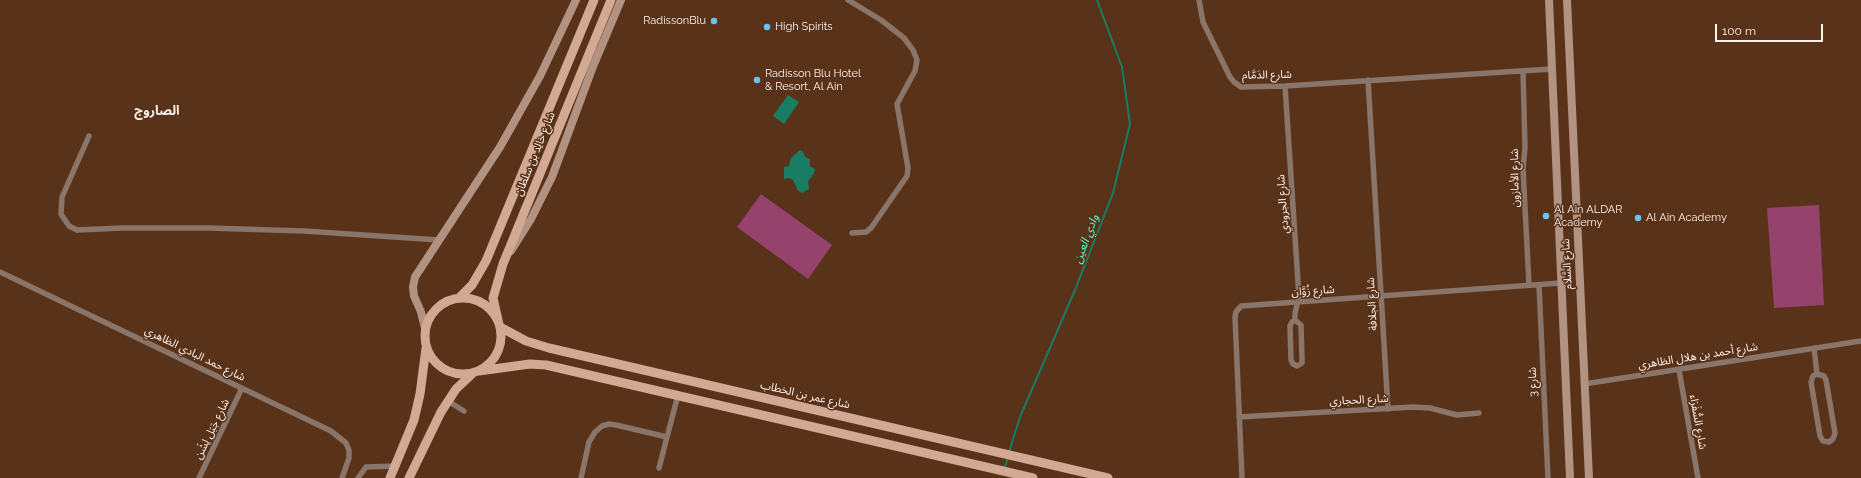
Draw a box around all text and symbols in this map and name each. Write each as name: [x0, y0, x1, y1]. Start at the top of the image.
place label: RadissonBlu: [643, 14, 706, 28]
marker: RadissonBlu: [709, 16, 719, 26]
scale bar: [1717, 16, 1825, 42]
place label: High Spirits: [775, 20, 833, 34]
marker: High Spirits: [762, 22, 772, 32]
text: 100 m: [1722, 24, 1756, 38]
place label: Radisson Blu Hotel & Resort, Al Ain: [765, 67, 861, 93]
street label: شارع الدَمَّام: [1242, 68, 1292, 82]
marker: Radisson Blu Hotel & Resort, Al Ain: [752, 75, 762, 85]
district label: الصاروج: [134, 103, 180, 119]
street label: شارع خالِد بن سلطان: [512, 110, 558, 198]
street label: شارع الأمازون: [1508, 149, 1522, 207]
street label: شارع الجرودي: [1274, 174, 1292, 234]
place label: Al Ain ALDAR Academy: [1554, 203, 1622, 229]
marker: Al Ain ALDAR Academy: [1541, 211, 1551, 221]
place label: Al Ain Academy: [1646, 211, 1727, 225]
water label: وادي العين: [1070, 212, 1102, 266]
marker: Al Ain Academy: [1633, 213, 1643, 223]
street label: شارع السَّلام: [1559, 238, 1575, 290]
street label: شارع الجلافة: [1364, 277, 1380, 331]
street label: شارع زُوَّان: [1291, 283, 1335, 299]
street label: شارع حمد البادي الظاهري: [143, 324, 247, 384]
street label: شارع أحمد بن هلال الظاهري: [1637, 340, 1759, 372]
street label: شارع 3: [1526, 367, 1540, 397]
street label: شارع عمر بن الخطاب: [759, 378, 851, 412]
street label: شارع الحجاري: [1329, 392, 1389, 408]
street label: شارع السُّفَرَاء: [1687, 393, 1709, 451]
street label: شارع جَبَل لِشَن: [192, 397, 232, 461]

